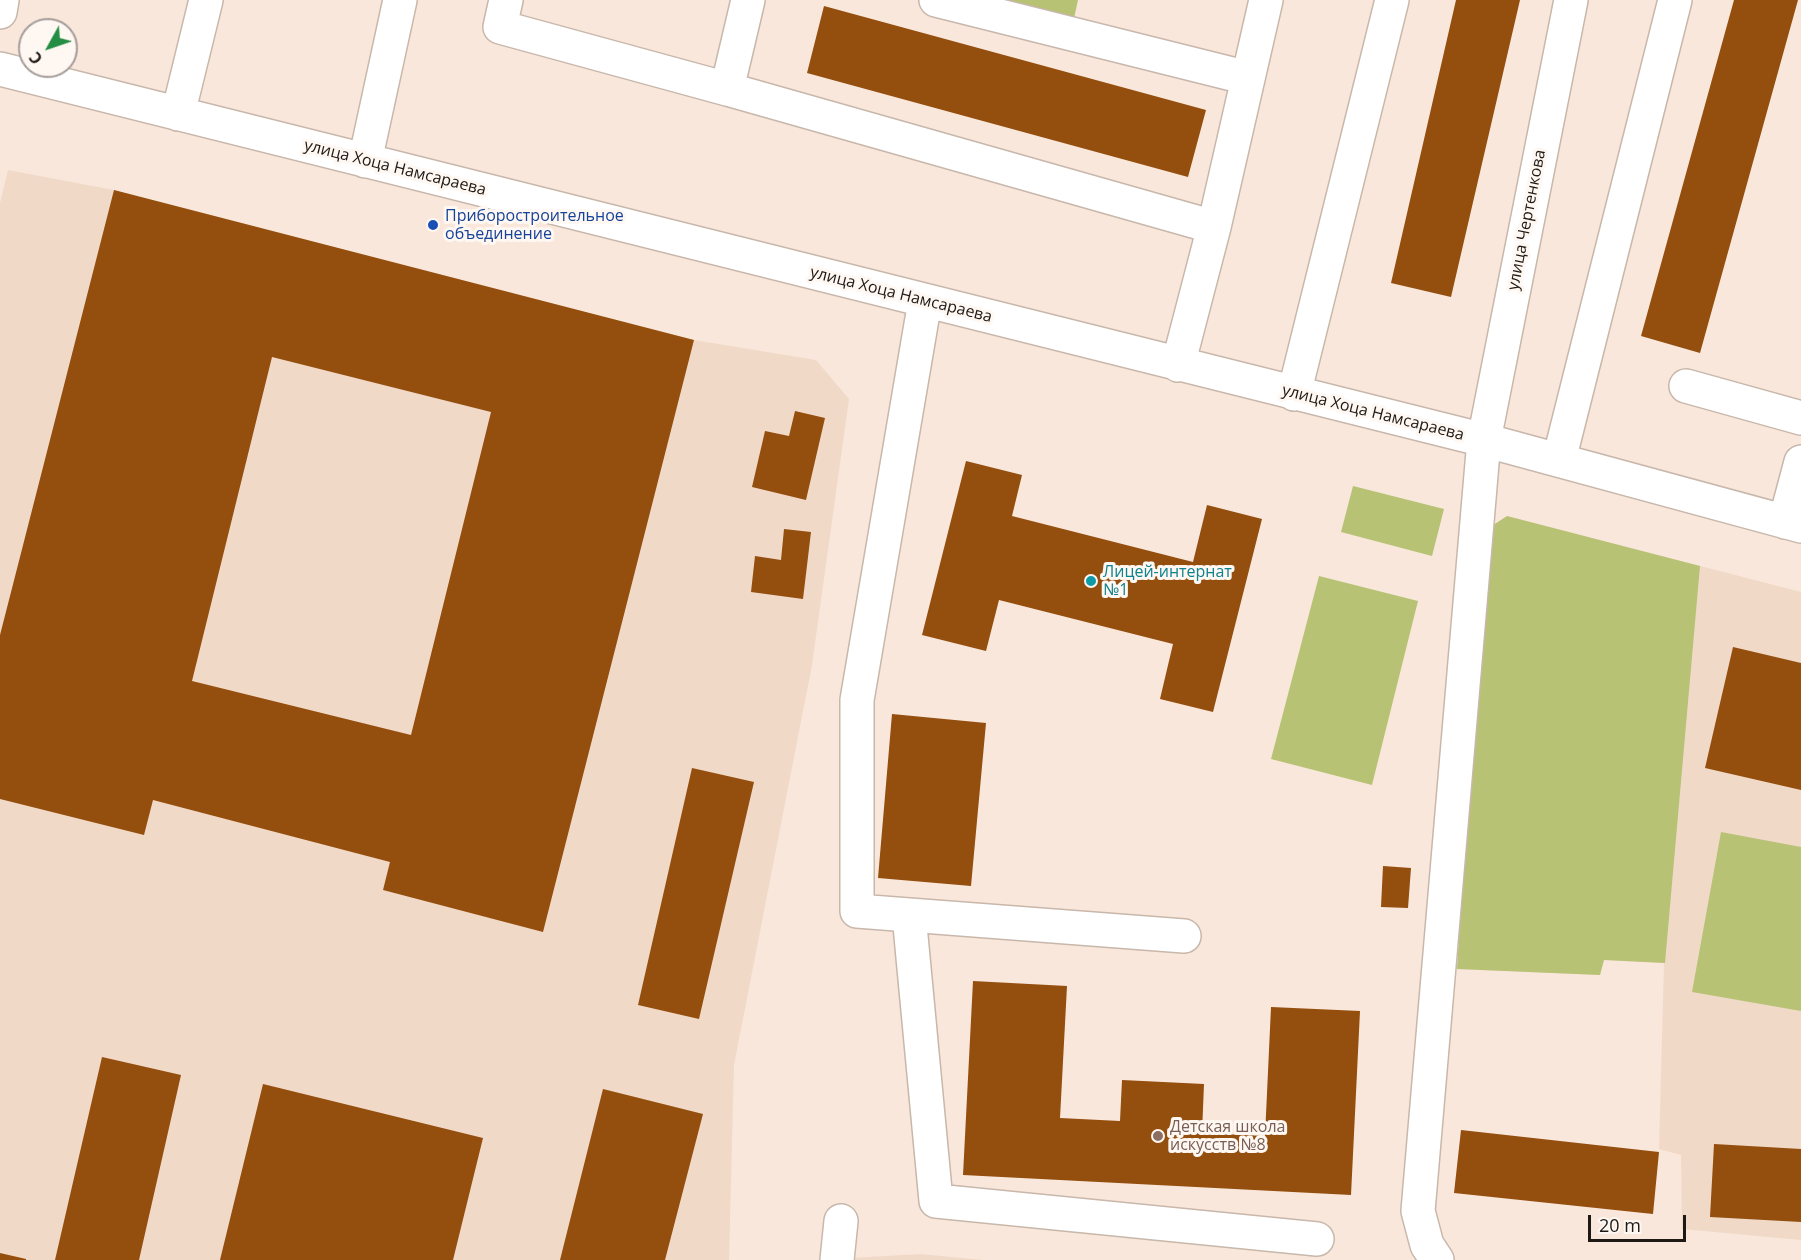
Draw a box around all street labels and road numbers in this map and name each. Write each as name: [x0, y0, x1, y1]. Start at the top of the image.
street label: улица Хоца Намсараева: [302, 136, 488, 200]
street label: улица Чертенкова: [1504, 148, 1550, 292]
street label: улица Хоца Намсараева: [808, 263, 994, 327]
street label: улица Хоца Намсараева: [1280, 381, 1466, 445]

